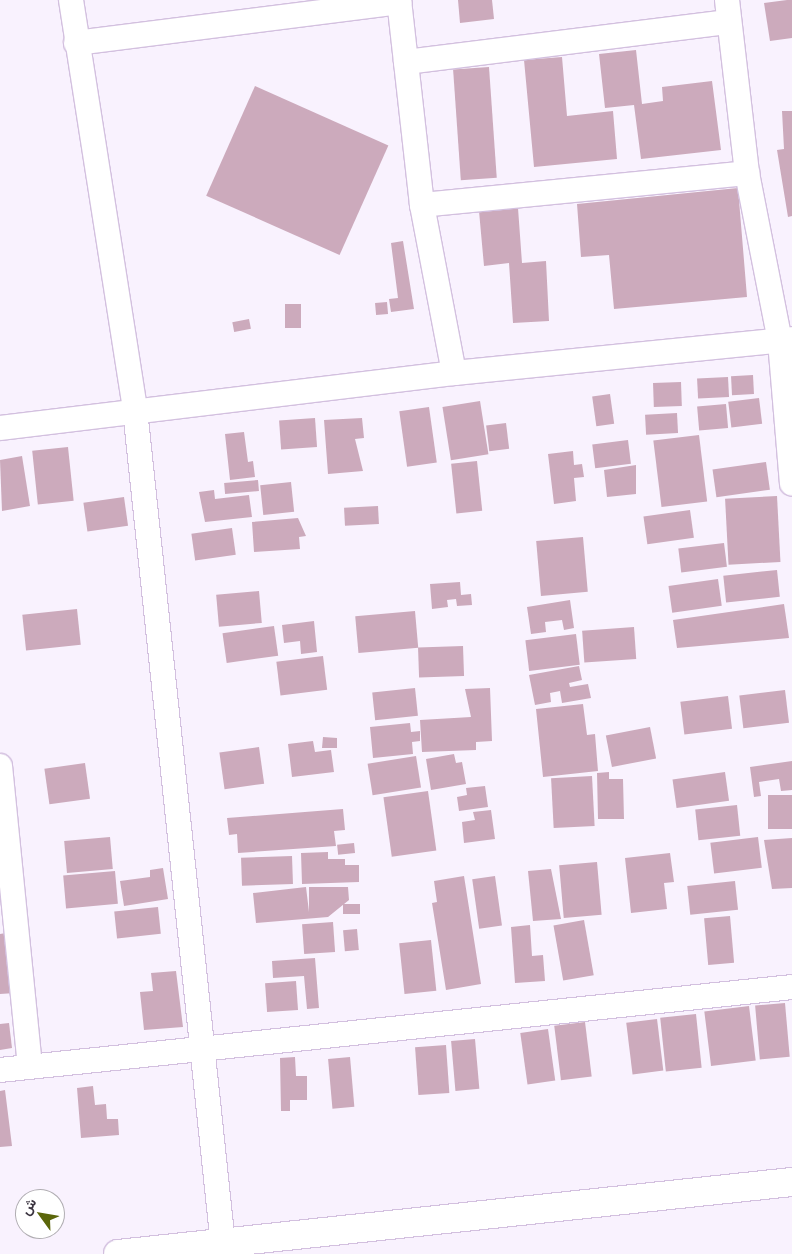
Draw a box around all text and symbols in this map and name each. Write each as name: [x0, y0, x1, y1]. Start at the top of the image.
north arrow: [15, 1189, 65, 1239]
text: ش: [15, 1194, 41, 1219]

